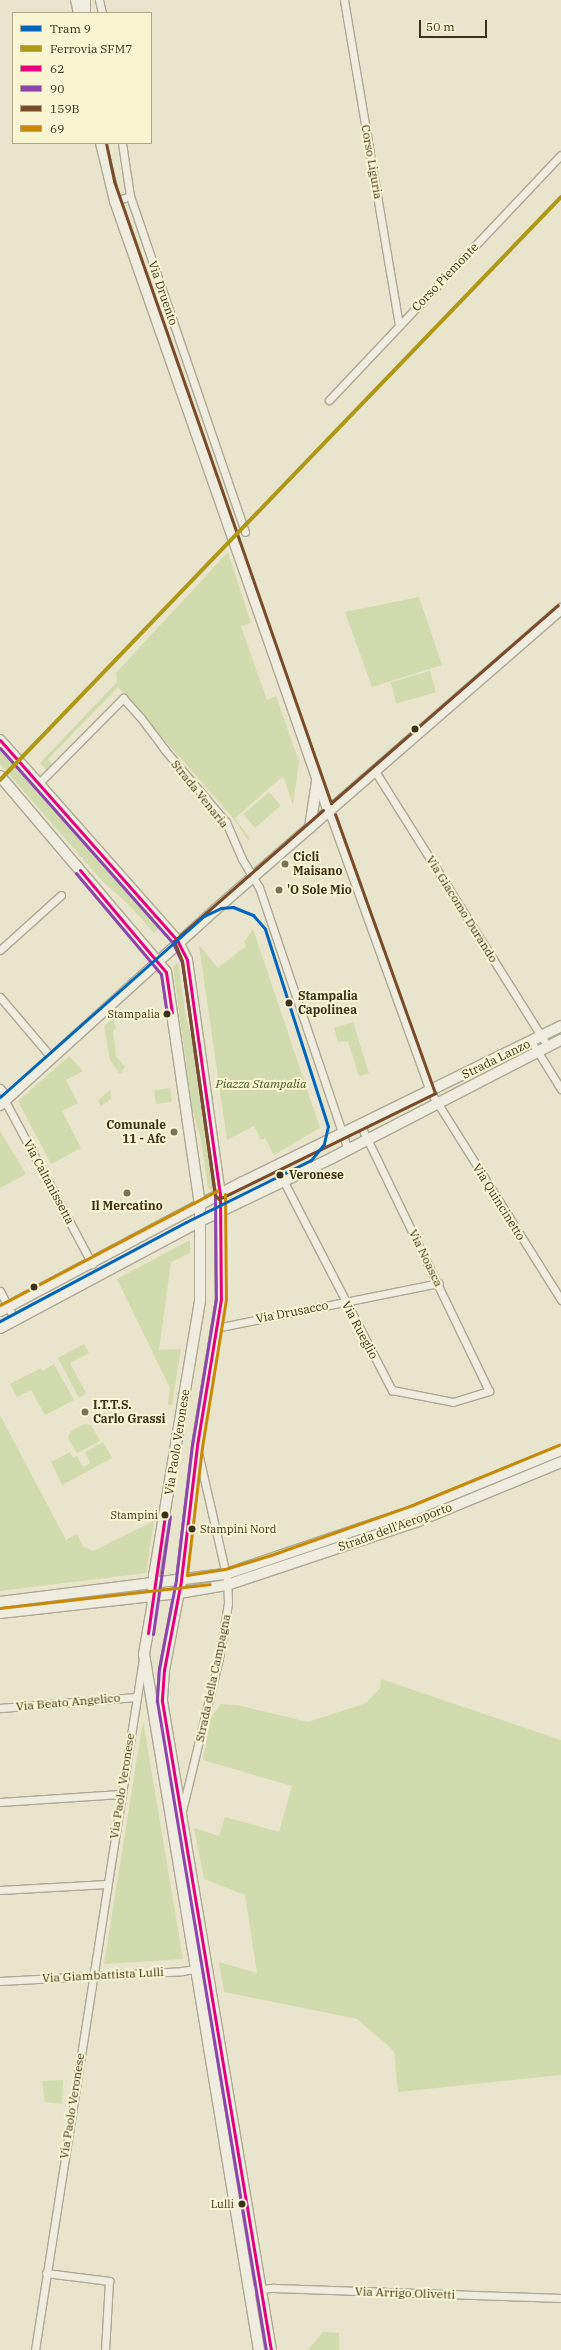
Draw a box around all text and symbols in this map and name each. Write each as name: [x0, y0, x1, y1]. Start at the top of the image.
legend: [12, 12, 152, 144]
scale bar: [421, 12, 489, 38]
text: 50 m: [426, 19, 455, 34]
text: Tram 9: [50, 21, 91, 36]
text: Ferrovia SFM7: [50, 41, 133, 56]
text: 62: [50, 61, 64, 76]
text: 90: [50, 81, 64, 96]
text: 159B: [50, 101, 80, 116]
text: 69: [50, 121, 64, 136]
street label: Corso Liguria: [358, 123, 386, 201]
street label: Corso Piemonte: [409, 240, 481, 314]
street label: Via Druento: [145, 259, 181, 327]
unlabelled marker: [410, 724, 420, 734]
street label: Strada Venaria: [168, 757, 232, 831]
place label: Cicli Maisano: [293, 850, 342, 878]
street label: Via Giacomo Durando: [423, 853, 501, 965]
marker: Cicli Maisano: [280, 859, 290, 869]
place label: 'O Sole Mio: [287, 883, 352, 897]
marker: 'O Sole Mio: [274, 885, 284, 895]
place label: Stampalia Capolinea: [298, 989, 358, 1017]
marker: Stampalia Capolinea: [283, 997, 295, 1009]
place label: Stampalia: [108, 1007, 160, 1021]
marker: Stampalia: [162, 1009, 172, 1019]
street label: Strada Lanzo: [460, 1036, 532, 1082]
park label: Piazza Stampalia: [216, 1077, 306, 1091]
place label: Comunale 11 - Afc: [106, 1118, 166, 1146]
marker: Comunale 11 - Afc: [169, 1127, 179, 1137]
street label: Via Caltanissetta: [21, 1137, 77, 1227]
street label: Via Quincinetto: [470, 1161, 528, 1243]
place label: Veronese: [289, 1168, 344, 1182]
marker: Veronese: [274, 1169, 286, 1181]
marker: Il Mercatino: [122, 1188, 132, 1198]
place label: Il Mercatino: [91, 1199, 163, 1213]
street label: Via Noasca: [406, 1227, 446, 1289]
unlabelled marker: [29, 1282, 39, 1292]
street label: Via Drusacco: [254, 1298, 330, 1326]
street label: Via Rueglio: [339, 1299, 381, 1361]
street label: Via Paolo Veronese: [162, 1388, 192, 1496]
place label: I.T.T.S. Carlo Grassi: [93, 1398, 166, 1426]
marker: I.T.T.S. Carlo Grassi: [80, 1407, 90, 1417]
street label: Strada dell'Aeroporto: [336, 1500, 454, 1554]
place label: Stampini: [110, 1508, 158, 1522]
marker: Stampini: [160, 1510, 170, 1520]
place label: Stampini Nord: [200, 1522, 276, 1536]
marker: Stampini Nord: [187, 1524, 197, 1534]
street label: Strada della Campagna: [192, 1613, 234, 1743]
street label: Via Beato Angelico: [15, 1690, 121, 1714]
street label: Via Paolo Veronese: [107, 1732, 137, 1840]
street label: Via Giambattista Lulli: [42, 1965, 164, 1985]
street label: Via Paolo Veronese: [57, 2052, 87, 2160]
place label: Lulli: [211, 2197, 234, 2211]
marker: Lulli: [237, 2199, 247, 2209]
street label: Via Arrigo Olivetti: [355, 2284, 455, 2302]

